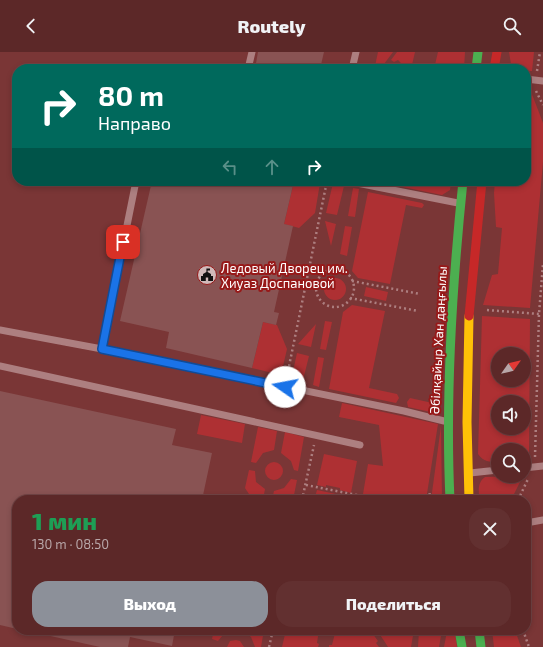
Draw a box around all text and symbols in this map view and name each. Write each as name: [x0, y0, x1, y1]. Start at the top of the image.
icon: back: [20, 15, 42, 37]
text: Routely: [238, 15, 305, 37]
icon: search: [501, 15, 523, 37]
text: 80 m: [98, 78, 164, 112]
icon: right: [32, 80, 84, 132]
text: Направо: [98, 112, 171, 134]
icon: left: [219, 156, 241, 178]
icon: ahead: [261, 156, 283, 178]
icon: right: [303, 156, 325, 178]
pin: [106, 225, 140, 259]
icon: arrive: [112, 231, 134, 253]
place label: Ледовый Дворец им. Хиуаз Доспановой: [221, 260, 348, 291]
public building icon: Ледовый Дворец им. Хиуаз Доспановой: [196, 264, 218, 286]
street label: Әбілқайыр Хан даңғылы: [426, 266, 450, 414]
north arrow: [491, 347, 531, 387]
map controls: [491, 347, 531, 483]
position arrow: [264, 366, 306, 408]
button: sound: [491, 395, 531, 435]
button: search: [491, 443, 531, 483]
text: 1 мин: [32, 506, 97, 535]
button: close: [469, 508, 511, 550]
text: 130 m · 08:50: [32, 536, 109, 552]
button: Выход: [32, 581, 268, 627]
button: Поделиться: [276, 581, 511, 627]

